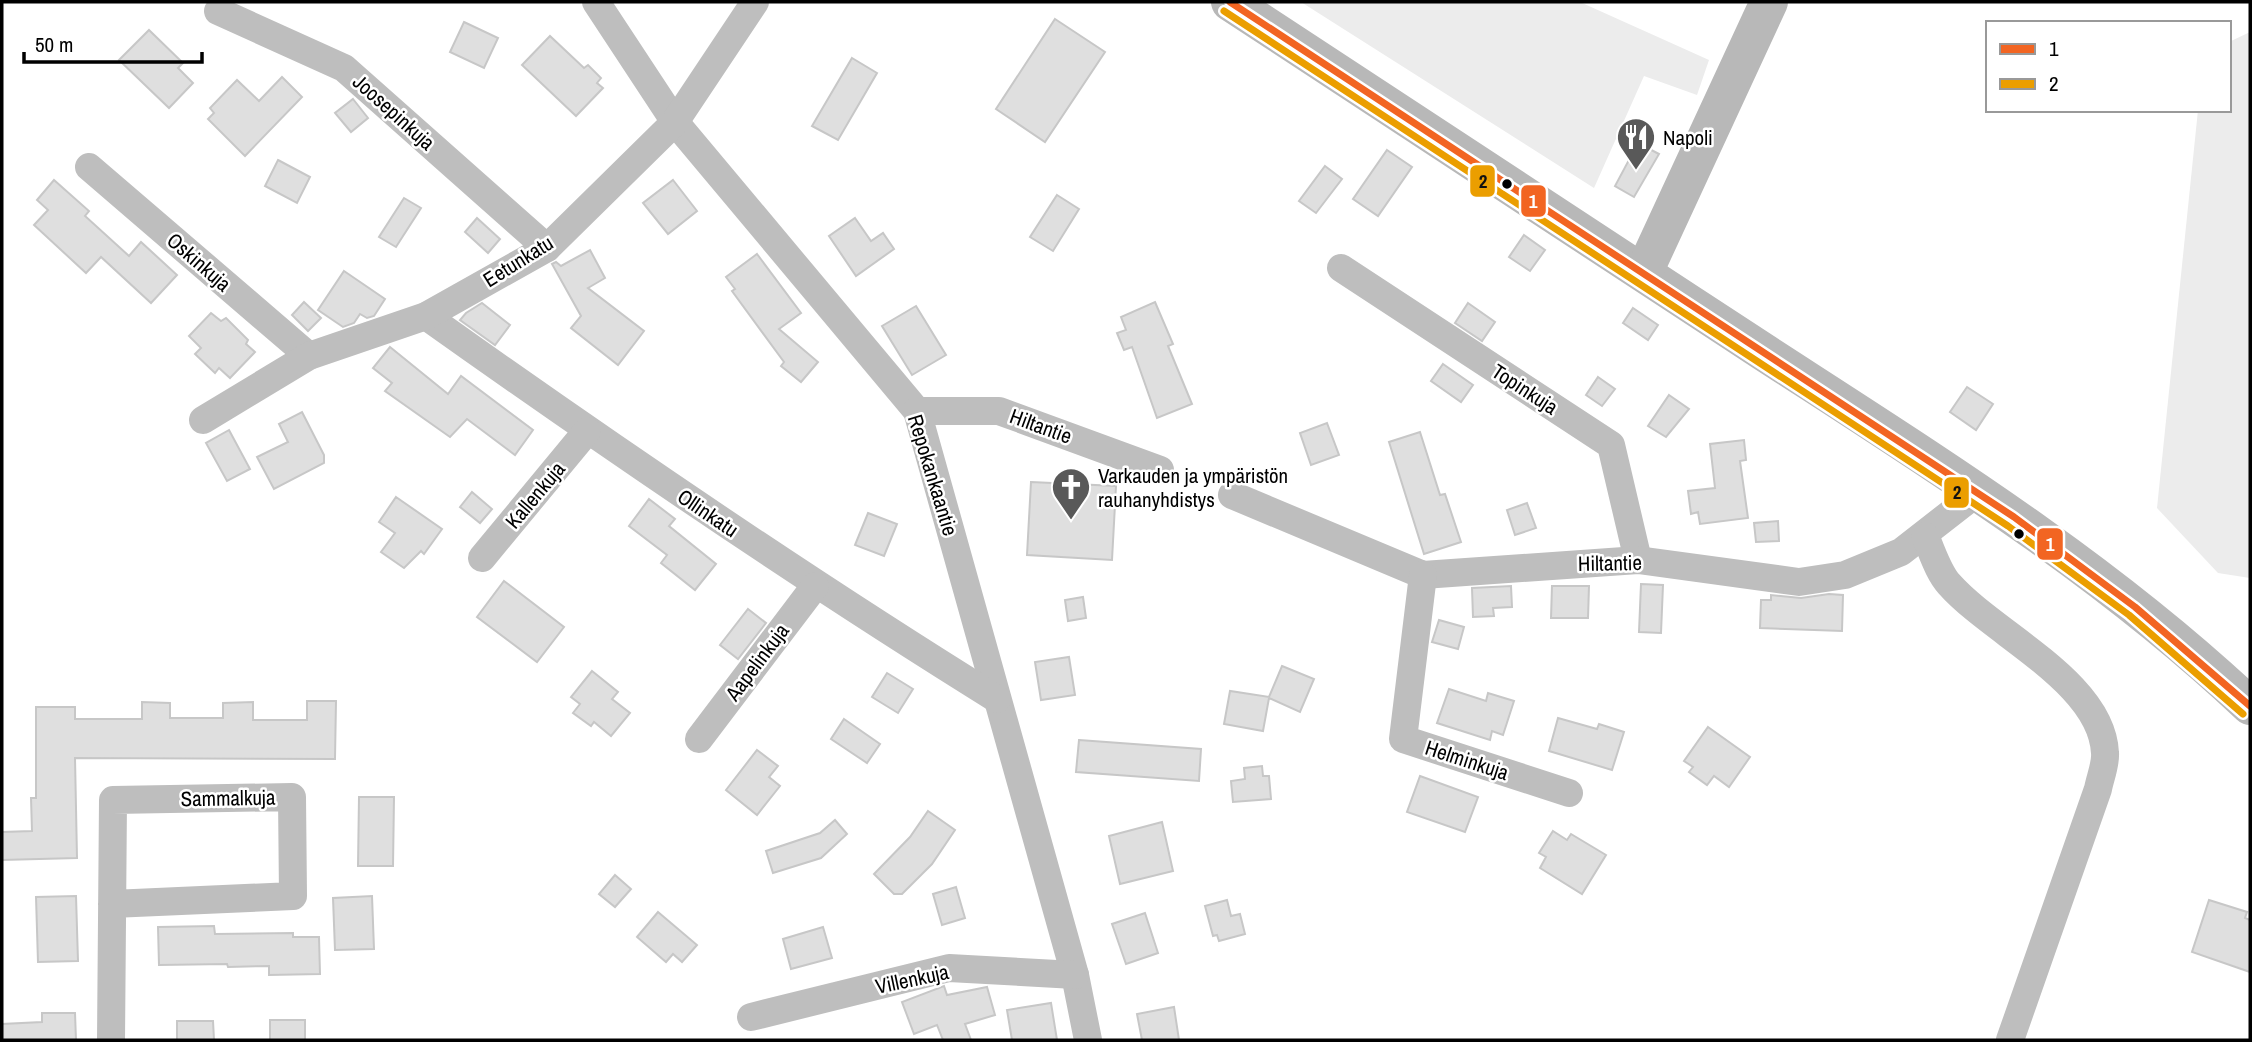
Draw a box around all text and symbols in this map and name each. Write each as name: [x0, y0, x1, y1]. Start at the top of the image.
scale bar: [24, 21, 203, 65]
legend: [1986, 21, 2231, 112]
text: 50 m: [35, 30, 73, 59]
text: 1: [2049, 34, 2059, 63]
street label: Joosepinkuja: [347, 67, 442, 157]
text: 2: [2049, 69, 2059, 98]
restaurant icon: Napoli: [1615, 116, 1657, 171]
place label: Napoli: [1663, 123, 1713, 152]
line badge: 2: [1469, 164, 1496, 198]
text: 2: [1479, 168, 1488, 194]
unlabelled marker: [1500, 177, 1514, 191]
line badge: 1: [1520, 184, 1547, 218]
text: 1: [1529, 188, 1538, 214]
street label: Oskinkuja: [161, 226, 238, 298]
street label: Eetunkatu: [477, 228, 559, 294]
street label: Topinkuja: [1486, 357, 1564, 421]
street label: Hiltantie: [1006, 401, 1076, 451]
street label: Repokankaantie: [901, 411, 965, 539]
street label: Kallenkuja: [498, 455, 572, 535]
place label: Varkauden ja ympäristön rauhanyhdistys: [1098, 461, 1288, 514]
church icon: Varkauden ja ympäristön rauhanyhdistys: [1050, 466, 1092, 521]
line badge: 2: [1943, 476, 1970, 509]
text: 2: [1953, 479, 1962, 505]
street label: Ollinkatu: [672, 482, 744, 544]
unlabelled marker: [2012, 527, 2026, 541]
line badge: 1: [2036, 527, 2064, 561]
text: 1: [2046, 531, 2055, 557]
street label: Hiltantie: [1578, 548, 1642, 578]
street label: Aapelinkuja: [718, 617, 796, 707]
street label: Helminkuja: [1422, 733, 1513, 787]
street label: Sammalkuja: [180, 783, 276, 813]
street label: Villenkuja: [873, 957, 952, 1001]

